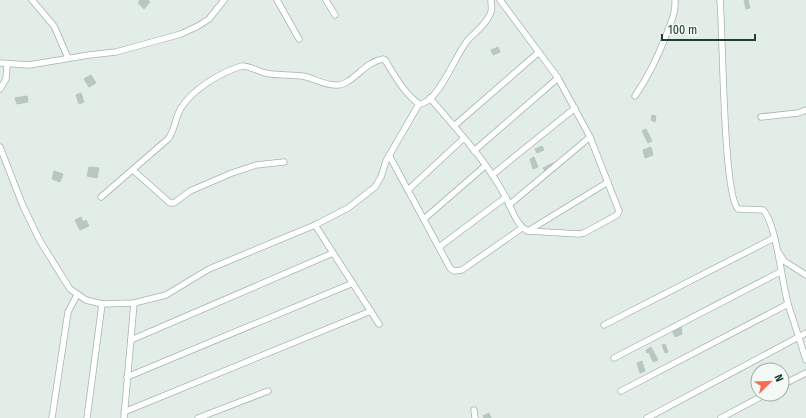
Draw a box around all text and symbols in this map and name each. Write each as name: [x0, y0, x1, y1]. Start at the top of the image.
scale bar: [662, 16, 755, 42]
text: 100 m: [668, 23, 697, 37]
north arrow: [750, 362, 790, 402]
text: N: [771, 373, 786, 384]

